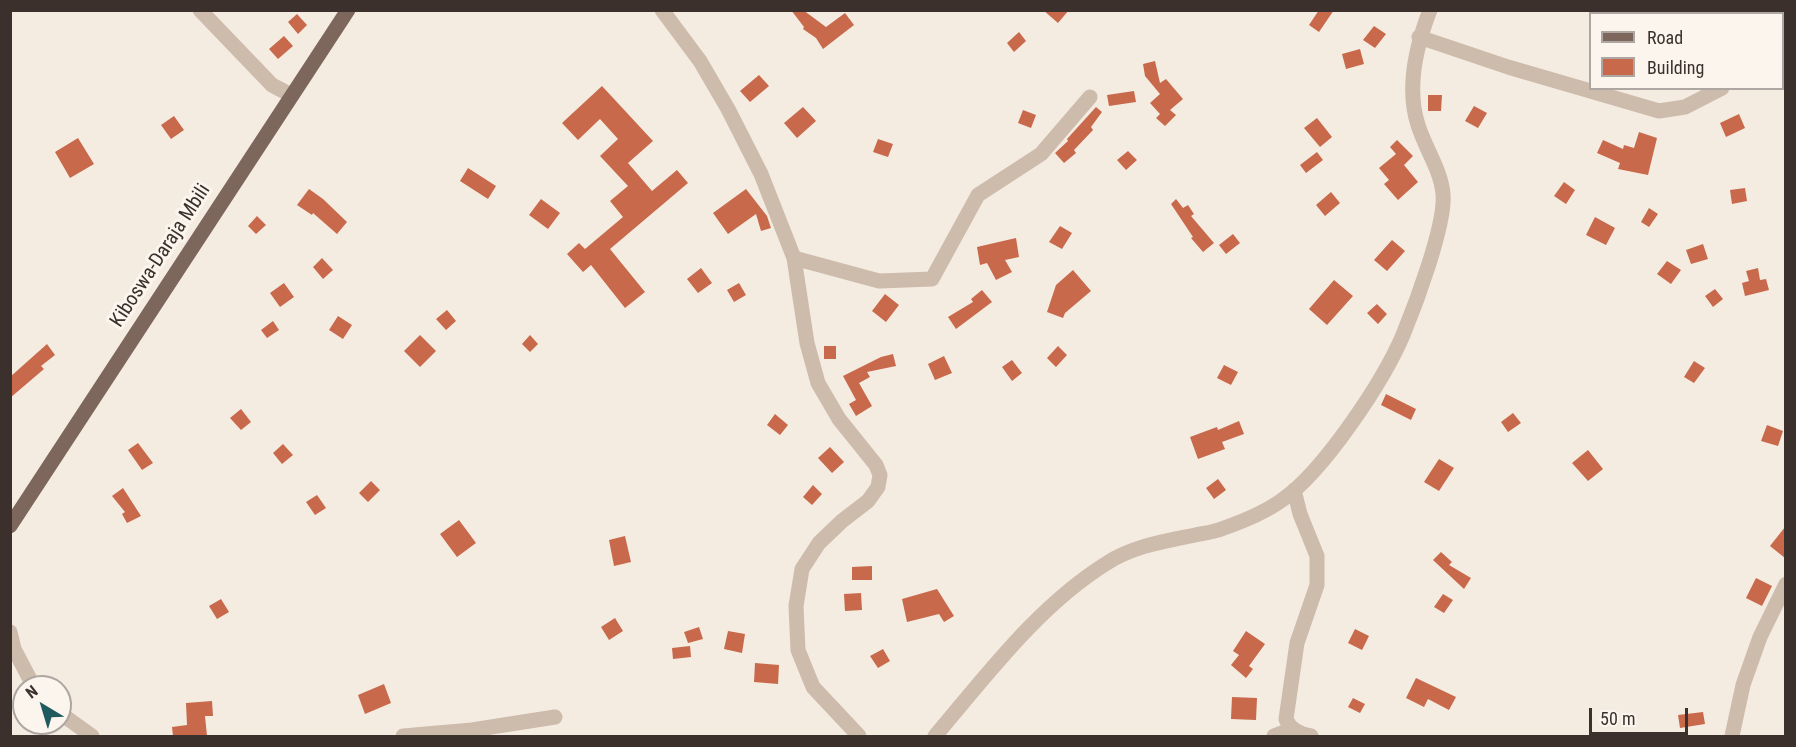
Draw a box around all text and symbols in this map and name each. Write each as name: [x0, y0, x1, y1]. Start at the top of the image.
legend: [1589, 12, 1784, 90]
text: Road: [1647, 27, 1683, 48]
text: Building: [1647, 57, 1704, 78]
street label: Kiboswa-Daraja Mbili: [106, 180, 216, 332]
north arrow: [12, 675, 72, 735]
text: N: [22, 682, 42, 703]
scale bar: [1592, 696, 1691, 734]
text: 50 m: [1600, 708, 1635, 729]

